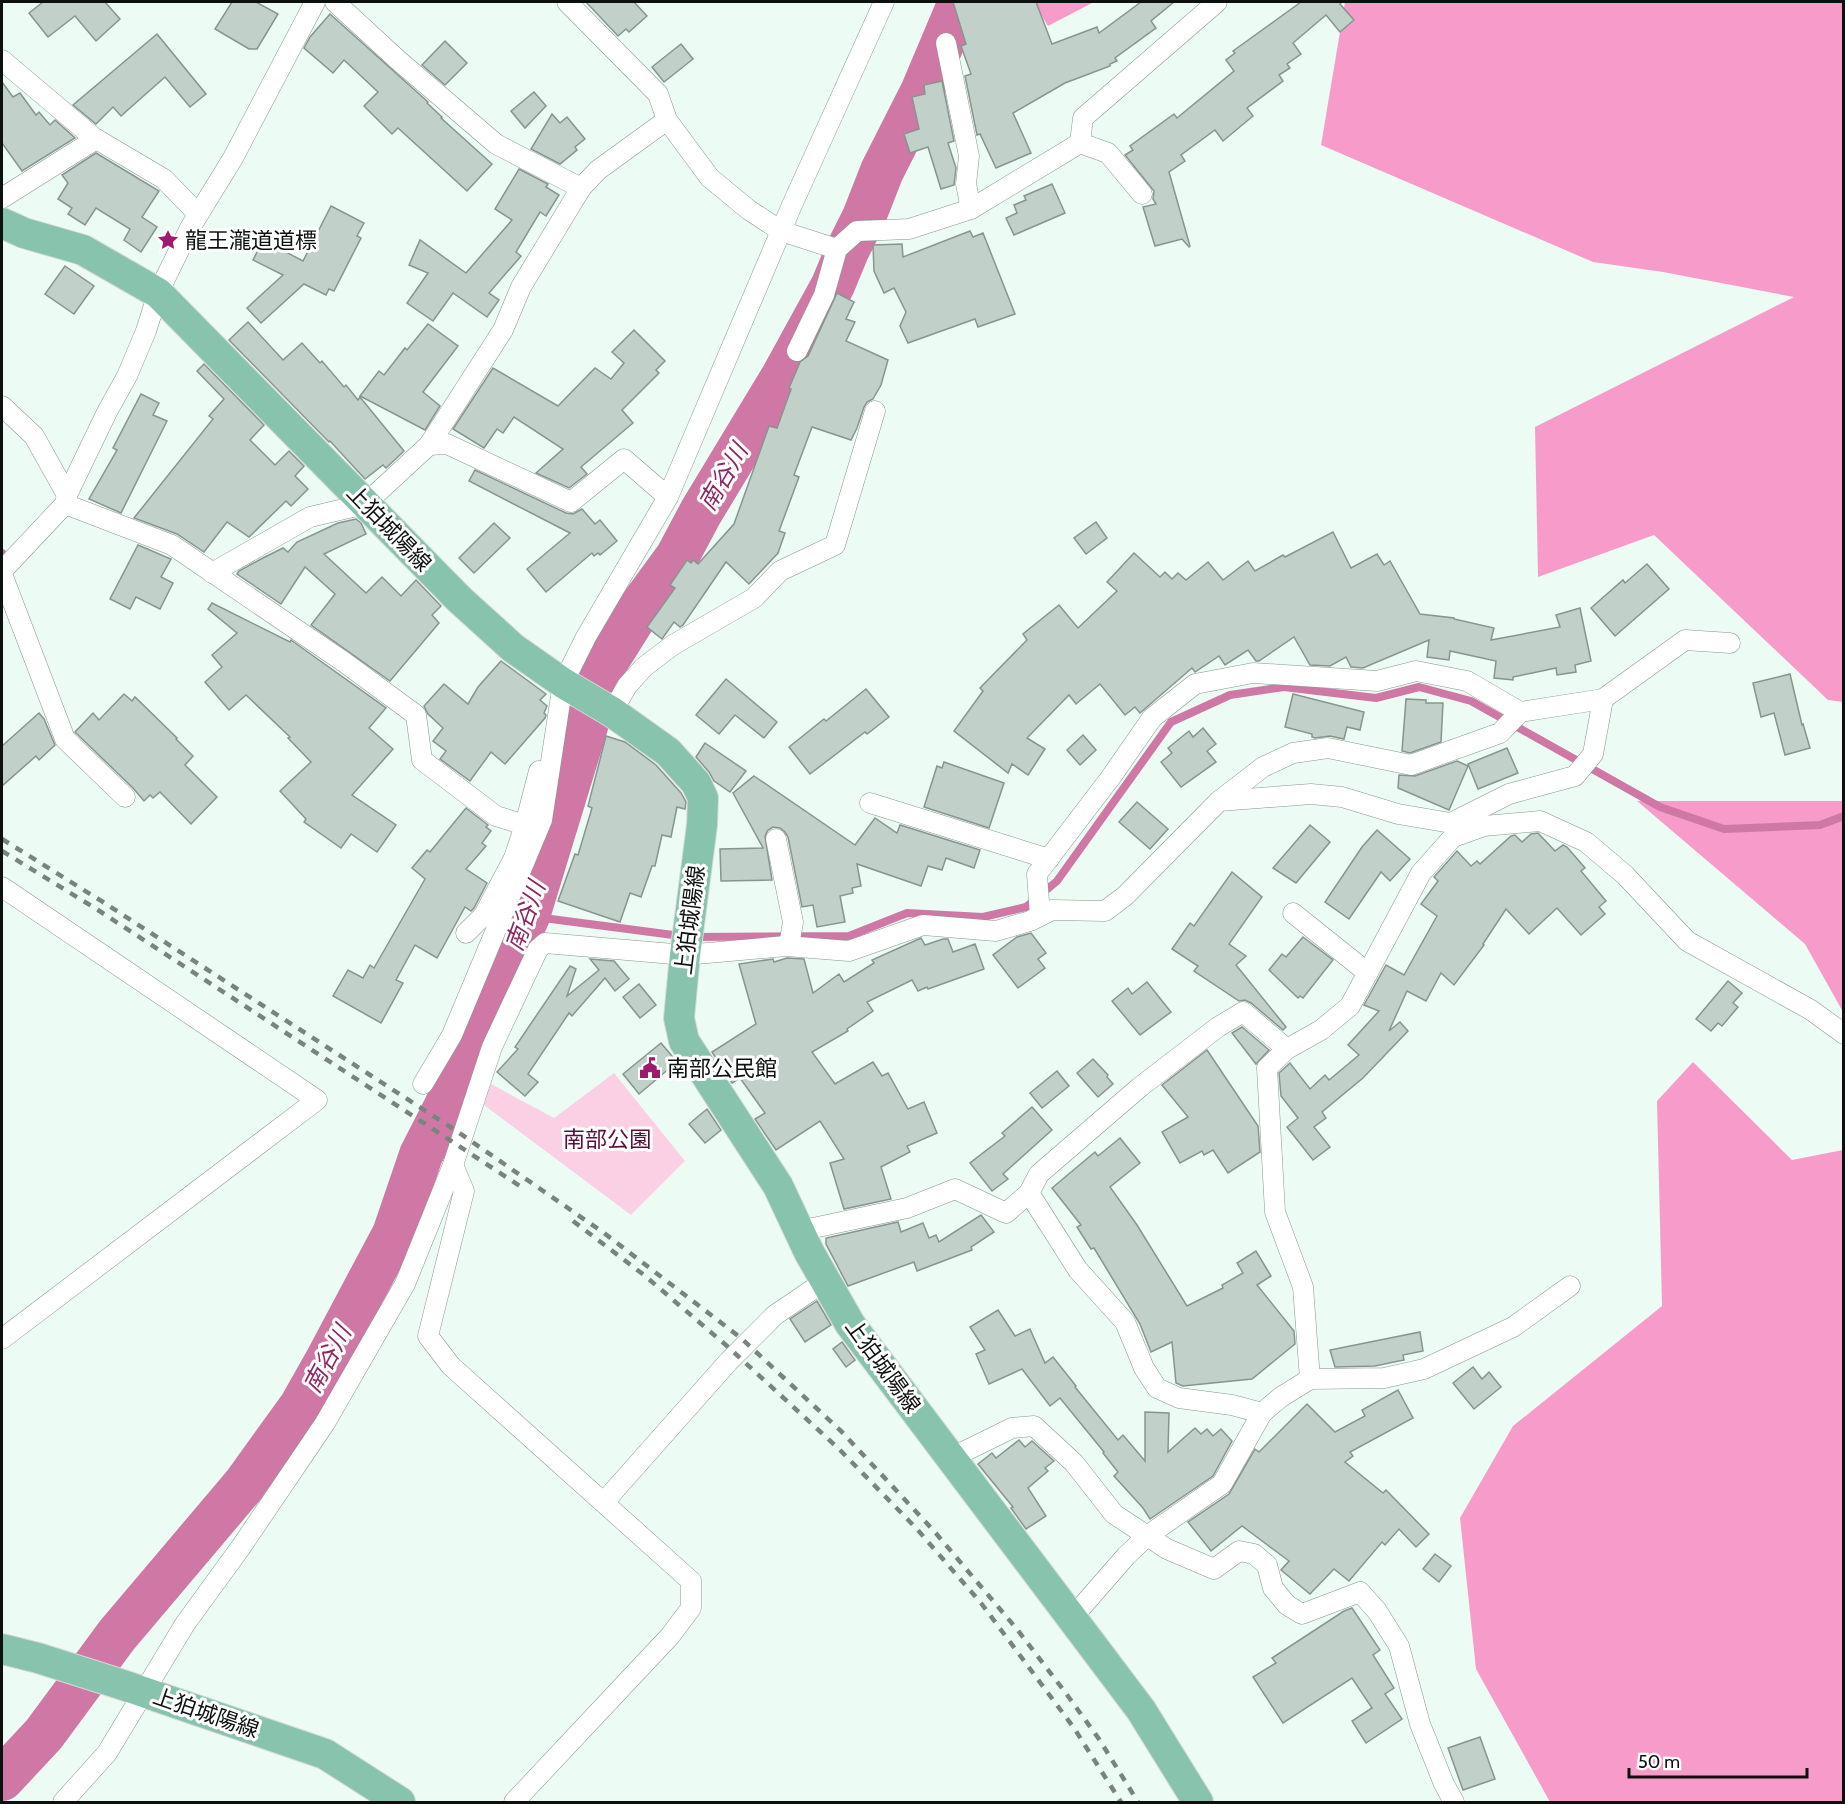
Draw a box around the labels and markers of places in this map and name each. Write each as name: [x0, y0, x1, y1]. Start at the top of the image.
place label: 龍王瀧道道標: [185, 227, 317, 254]
place icon: 龍王瀧道道標: [156, 228, 180, 252]
place label: 南部公民館: [667, 1055, 777, 1082]
public building icon: 南部公民館: [638, 1056, 662, 1080]

